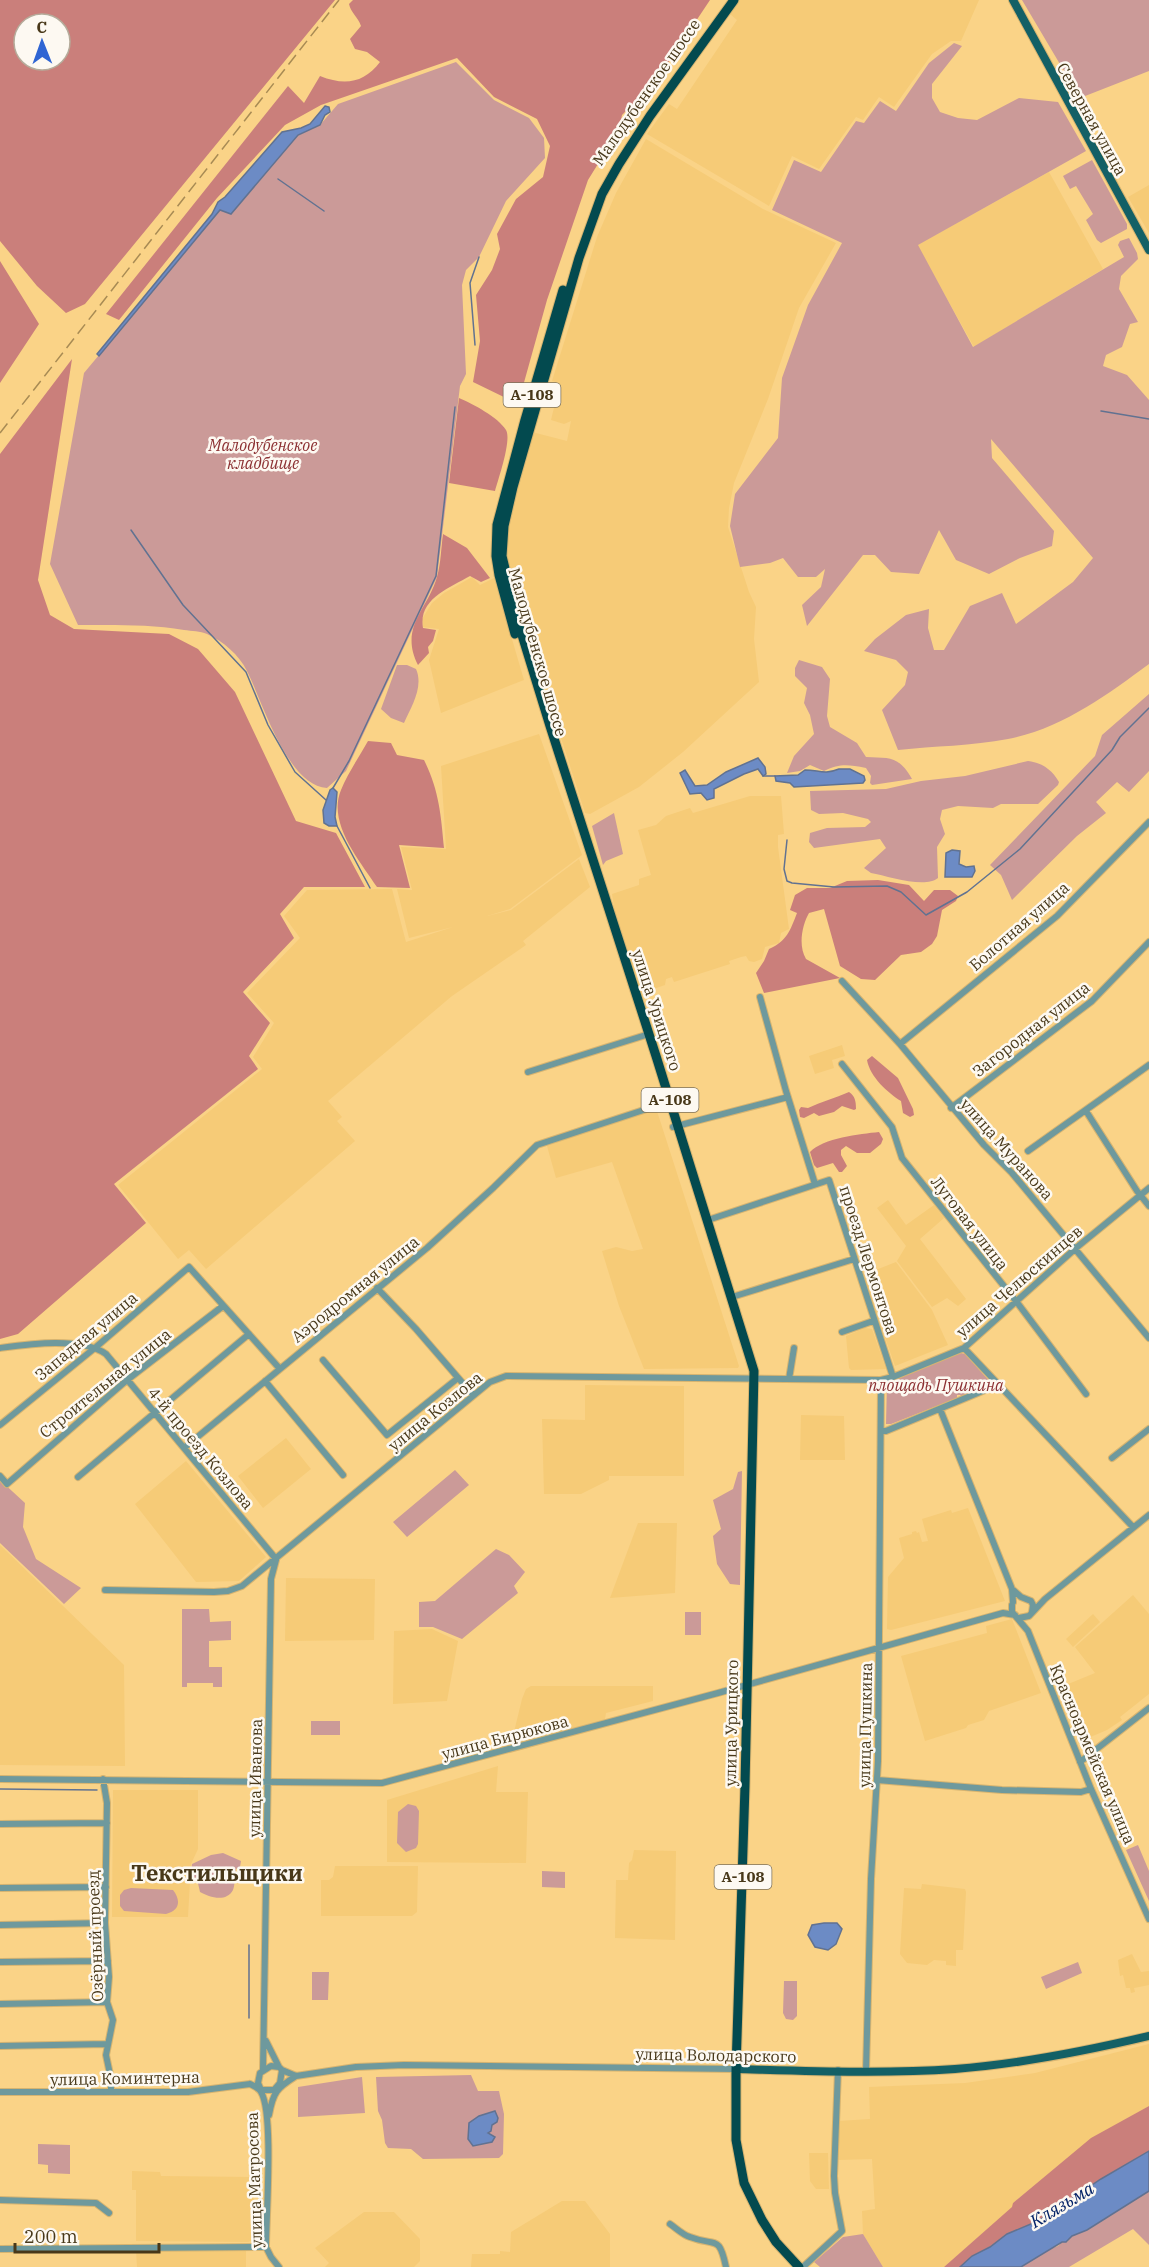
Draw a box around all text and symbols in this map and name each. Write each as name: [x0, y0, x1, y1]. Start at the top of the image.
north arrow: [12, 12, 72, 72]
street label: Малодубенское шоссе: [588, 15, 704, 169]
text: С: [36, 17, 47, 37]
street label: Северная улица: [1053, 59, 1131, 179]
road number: А-108: [504, 383, 560, 407]
park label: Малодубенское кладбище: [208, 435, 317, 473]
street label: Малодубенское шоссе: [504, 565, 572, 739]
street label: Болотная улица: [965, 877, 1073, 975]
street label: улица Урицкого: [628, 947, 686, 1073]
street label: Загородная улица: [968, 977, 1094, 1081]
road number: А-108: [642, 1088, 698, 1112]
street label: улица Муранова: [956, 1094, 1058, 1204]
street label: Луговая улица: [927, 1172, 1013, 1274]
street label: проезд Лермонтова: [835, 1183, 903, 1337]
street label: улица Челюскинцев: [952, 1221, 1086, 1341]
street label: Аэродромная улица: [287, 1231, 423, 1347]
street label: Западная улица: [31, 1287, 141, 1385]
street label: Строительная улица: [35, 1324, 175, 1442]
street label: улица Козлова: [384, 1367, 486, 1455]
park label: площадь Пушкина: [868, 1375, 1004, 1395]
street label: 4-й проезд Козлова: [144, 1383, 258, 1514]
street label: улица Урицкого: [720, 1660, 742, 1786]
street label: Красноармейская улица: [1046, 1661, 1140, 1847]
street label: улица Пушкина: [854, 1662, 876, 1788]
street label: улица Бирюкова: [439, 1710, 571, 1764]
street label: улица Иванова: [244, 1718, 266, 1838]
district label: Текстильщики: [131, 1858, 303, 1887]
road number: А-108: [714, 1865, 771, 1889]
street label: Озёрный проезд: [83, 1870, 107, 2002]
street label: улица Володарского: [635, 2044, 797, 2066]
street label: улица Коминтерна: [50, 2067, 200, 2089]
street label: улица Матросова: [242, 2111, 266, 2248]
water label: Клязьма: [1025, 2176, 1098, 2233]
scale bar: [15, 2216, 159, 2254]
text: 200 m: [24, 2225, 78, 2248]

